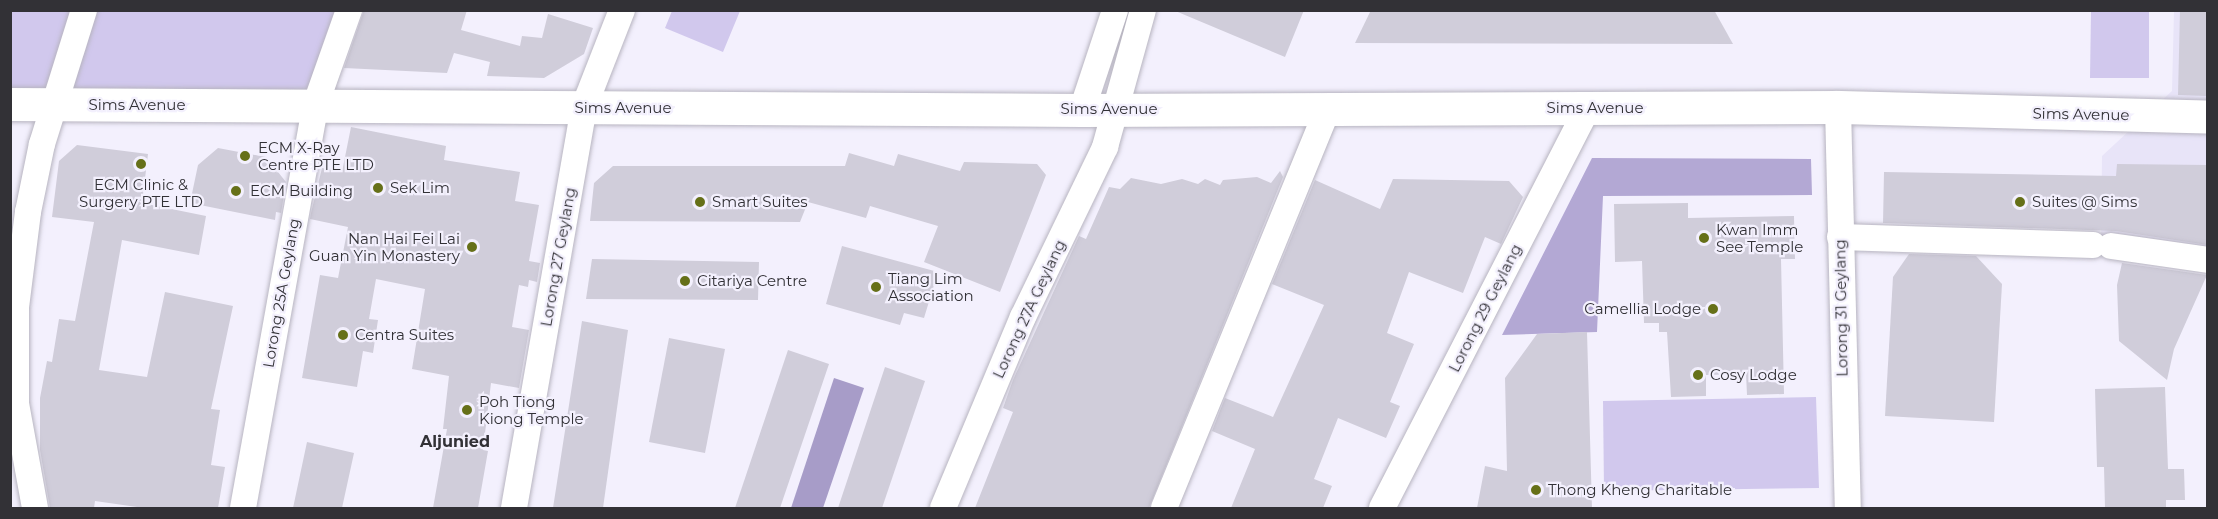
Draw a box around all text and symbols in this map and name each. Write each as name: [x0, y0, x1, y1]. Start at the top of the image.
street label: Sims Avenue: [88, 96, 186, 114]
street label: Sims Avenue: [574, 99, 672, 117]
street label: Sims Avenue: [1546, 99, 1644, 117]
street label: Sims Avenue: [1060, 100, 1158, 118]
street label: Sims Avenue: [2032, 104, 2130, 124]
place label: ECM X-Ray Centre PTE LTD: [258, 138, 374, 173]
marker: ECM X-Ray Centre PTE LTD: [236, 147, 254, 165]
marker: ECM Clinic & Surgery PTE LTD: [132, 155, 150, 173]
place label: ECM Clinic & Surgery PTE LTD: [79, 175, 203, 210]
place label: Sek Lim: [390, 179, 450, 197]
marker: Sek Lim: [371, 181, 385, 195]
marker: ECM Building: [227, 182, 245, 200]
place label: ECM Building: [250, 182, 353, 200]
street label: Lorong 27 Geylang: [537, 186, 579, 328]
place label: Smart Suites: [712, 193, 808, 211]
place label: Suites @ Sims: [2032, 193, 2137, 211]
marker: Smart Suites: [693, 195, 707, 209]
marker: Suites @ Sims: [2013, 195, 2027, 209]
street label: Lorong 25A Geylang: [259, 217, 303, 369]
place label: Kwan Imm See Temple: [1716, 220, 1803, 255]
place label: Nan Hai Fei Lai Guan Yin Monastery: [309, 229, 460, 264]
marker: Kwan Imm See Temple: [1697, 231, 1711, 245]
street label: Lorong 27A Geylang: [989, 237, 1069, 381]
street label: Lorong 31 Geylang: [1831, 239, 1851, 377]
marker: Nan Hai Fei Lai Guan Yin Monastery: [465, 240, 479, 254]
street label: Lorong 29 Geylang: [1445, 241, 1525, 375]
place label: Tiang Lim Association: [888, 269, 974, 304]
place label: Citariya Centre: [697, 272, 807, 290]
marker: Citariya Centre: [678, 274, 692, 288]
marker: Tiang Lim Association: [869, 280, 883, 294]
place label: Camellia Lodge: [1584, 300, 1701, 318]
marker: Camellia Lodge: [1706, 302, 1720, 316]
place label: Centra Suites: [355, 326, 454, 344]
marker: Centra Suites: [336, 328, 350, 342]
place label: Cosy Lodge: [1710, 366, 1797, 384]
marker: Cosy Lodge: [1691, 368, 1705, 382]
place label: Poh Tiong Kiong Temple: [479, 392, 583, 427]
marker: Poh Tiong Kiong Temple: [460, 403, 474, 417]
district label: Aljunied: [420, 432, 490, 452]
place label: Thong Kheng Charitable: [1548, 481, 1732, 499]
marker: Thong Kheng Charitable: [1529, 483, 1543, 497]

